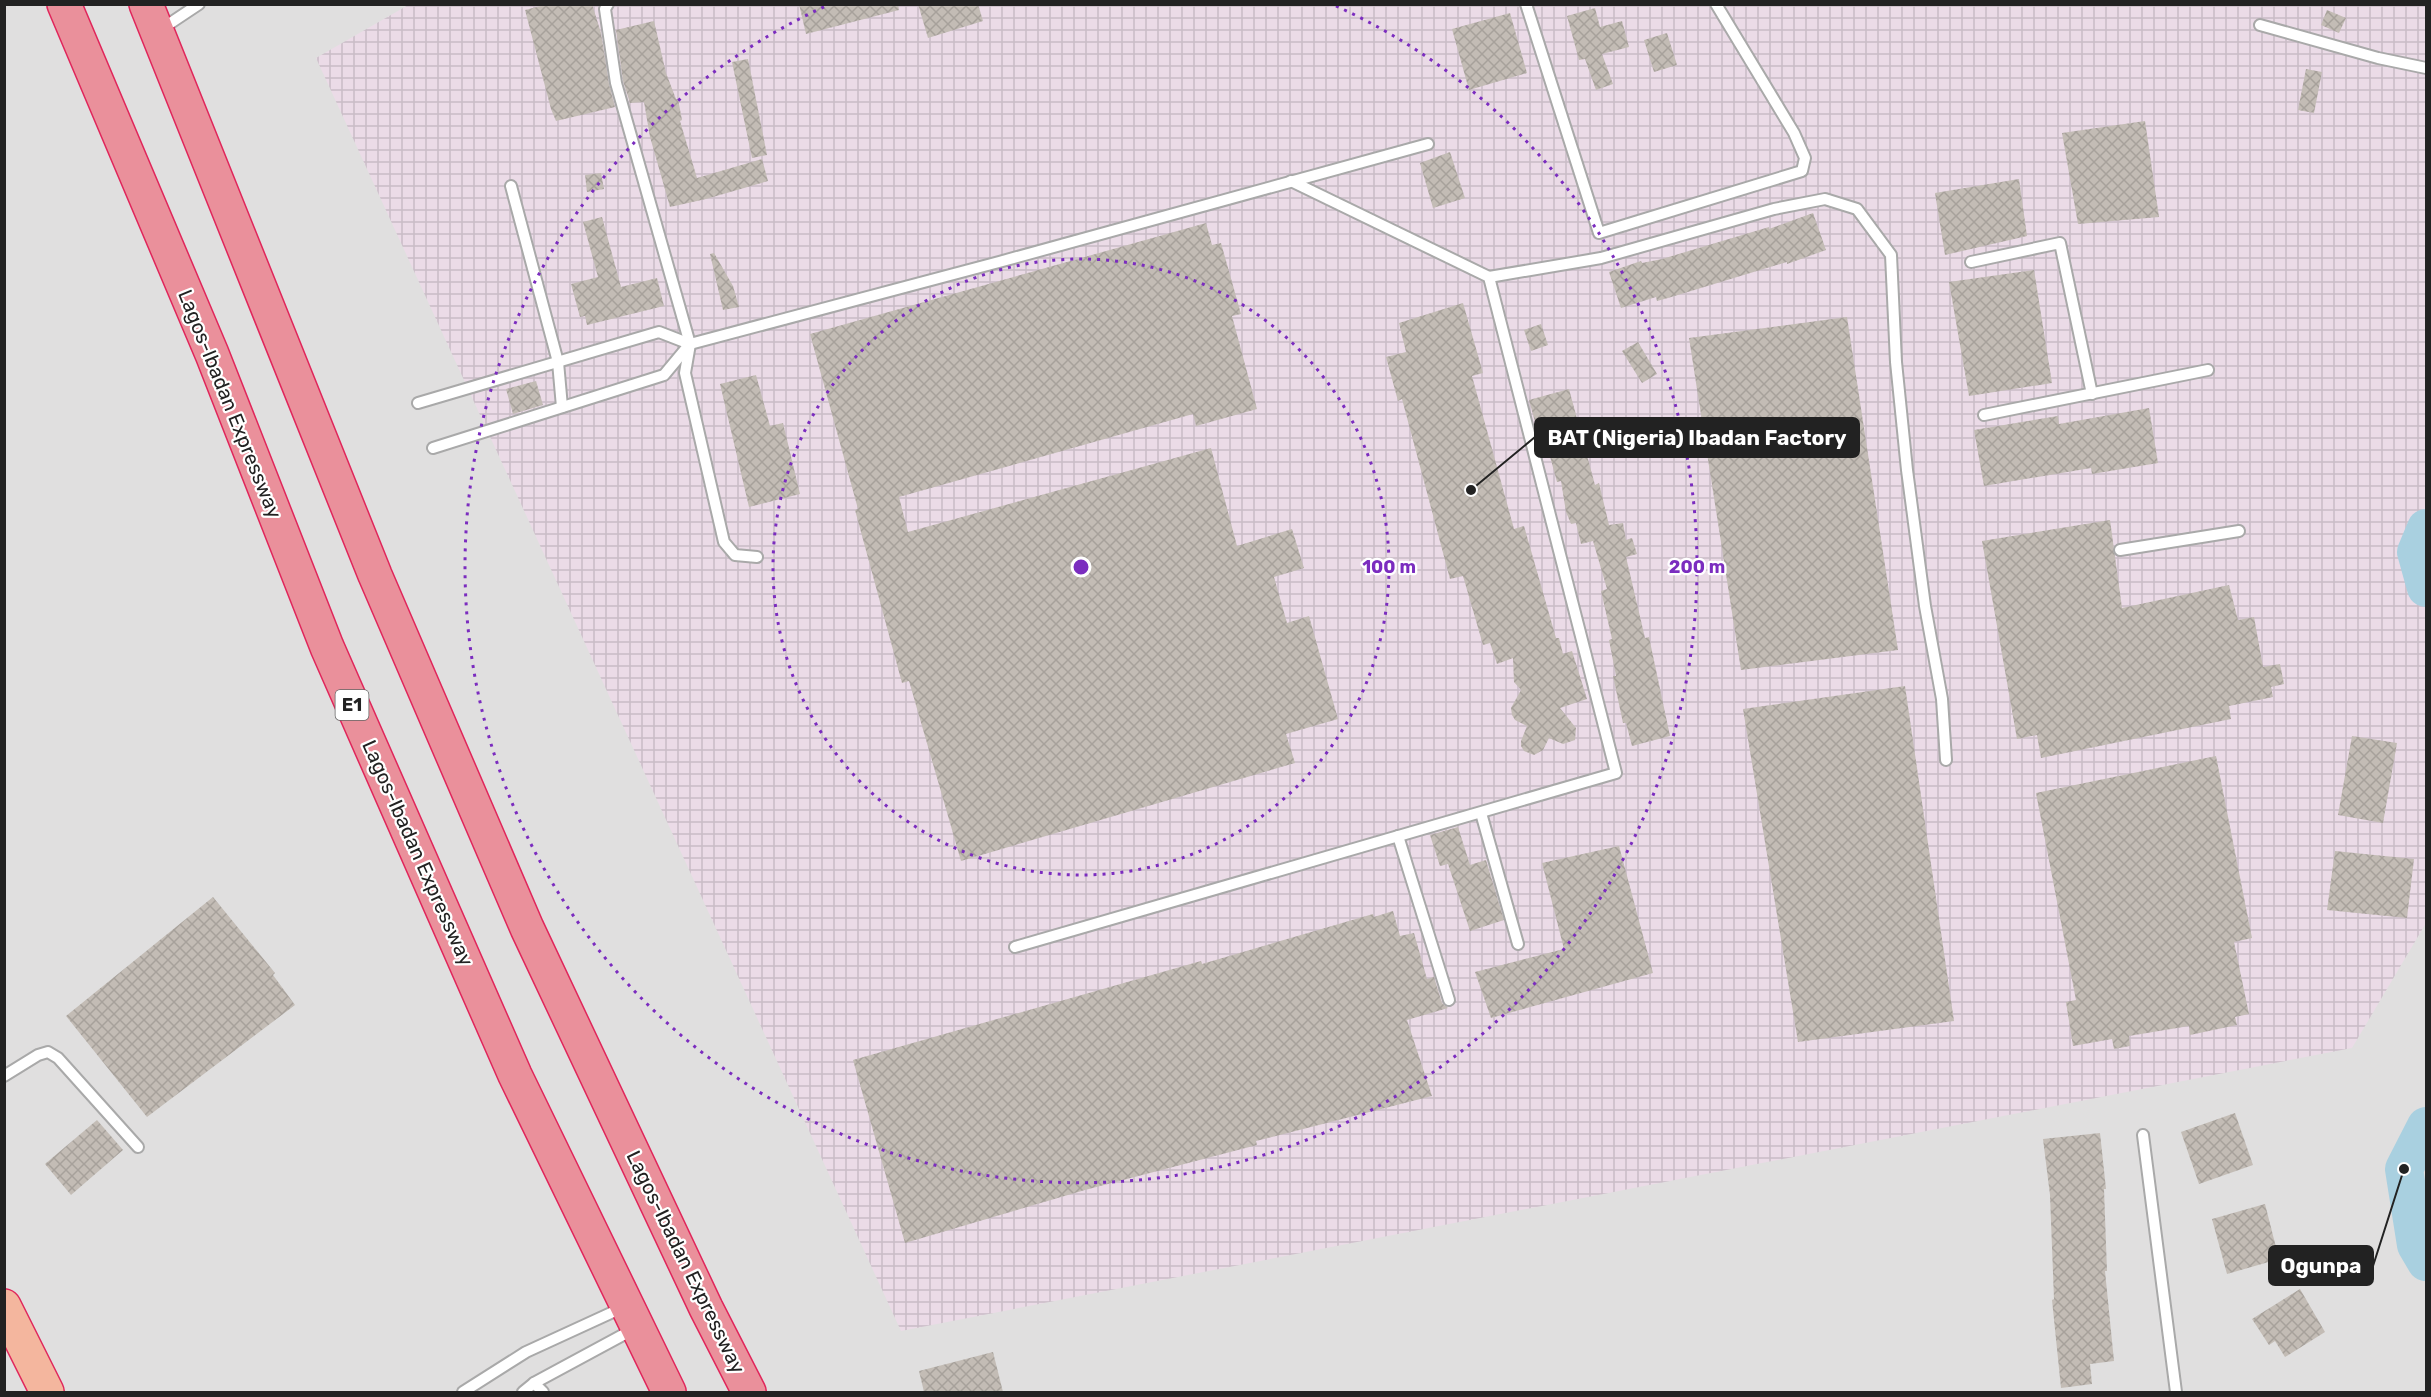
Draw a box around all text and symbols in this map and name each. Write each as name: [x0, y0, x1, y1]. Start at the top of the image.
street label: Lagos-Ibadan Expressway: [173, 286, 287, 522]
callout: BAT (Nigeria) Ibadan Factory: [1535, 418, 1859, 457]
text: BAT (Nigeria) Ibadan Factory: [1548, 425, 1847, 450]
text: 100 m: [1362, 556, 1416, 578]
text: 200 m: [1669, 556, 1725, 578]
centre of rings: [1071, 557, 1091, 577]
road number: E1: [336, 690, 368, 720]
street label: Lagos-Ibadan Expressway: [357, 736, 479, 970]
street label: Lagos-Ibadan Expressway: [622, 1147, 750, 1377]
callout: Ogunpa: [2269, 1246, 2373, 1285]
text: Ogunpa: [2281, 1253, 2361, 1278]

